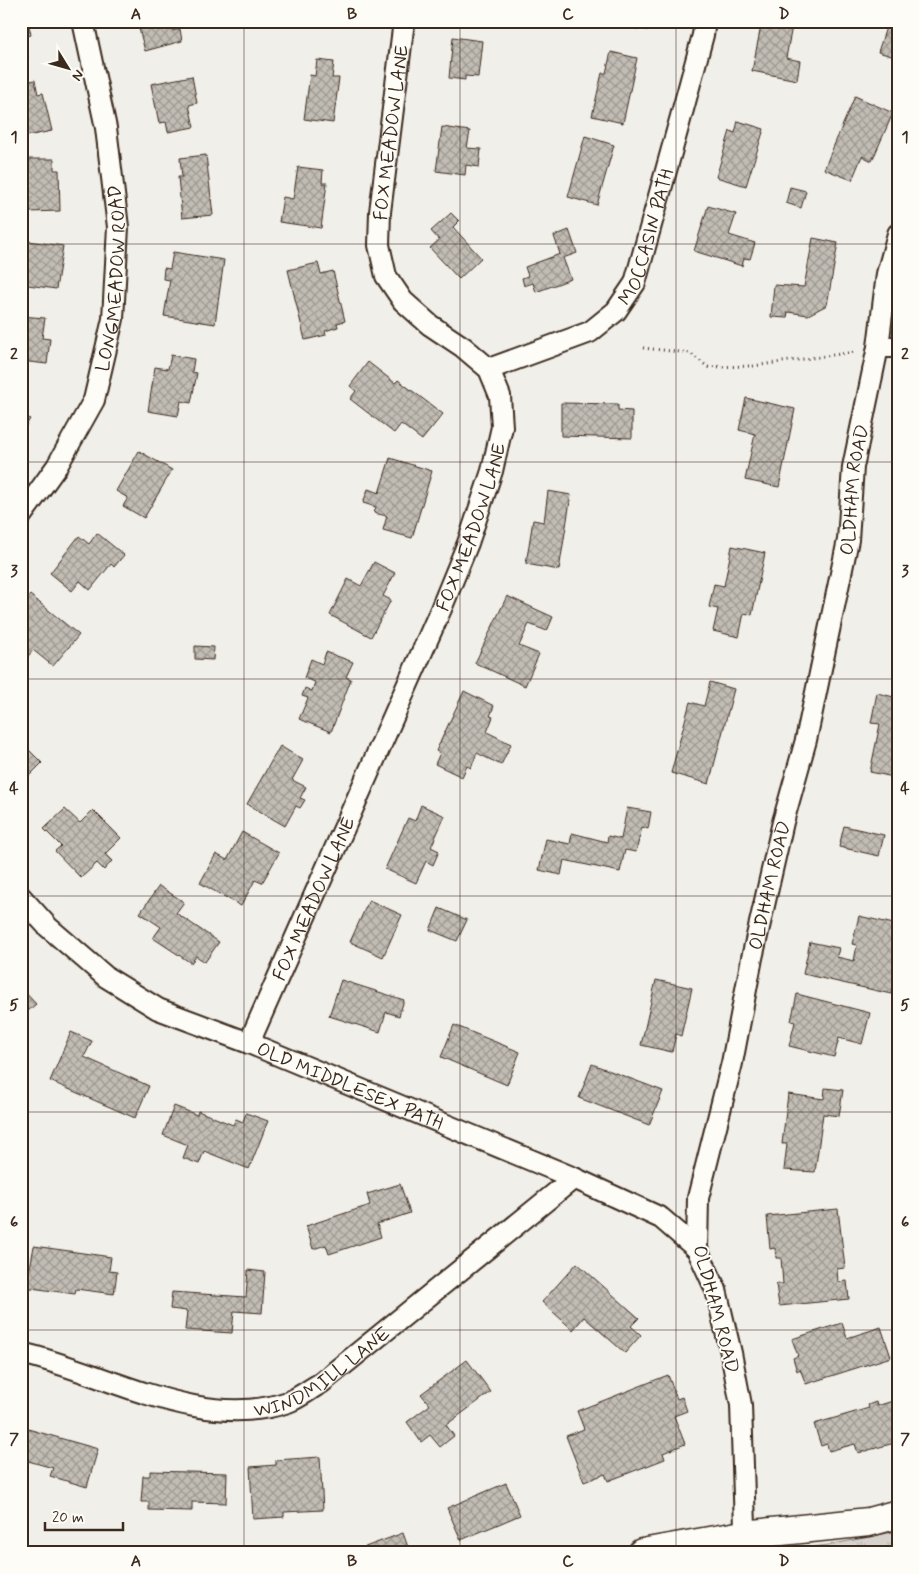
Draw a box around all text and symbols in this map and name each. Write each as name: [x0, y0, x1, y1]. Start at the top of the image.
text: A: [131, 4, 141, 25]
text: B: [347, 4, 357, 25]
text: C: [562, 4, 574, 25]
text: D: [778, 4, 790, 25]
north arrow: [42, 42, 92, 92]
street label: FOX MEADOW LANE: [369, 44, 415, 221]
text: N: [68, 66, 88, 84]
text: 1: [10, 127, 18, 148]
text: 1: [901, 127, 909, 148]
street label: MOCCASIN PATH: [613, 166, 680, 311]
street label: LONGMEADOW ROAD: [90, 183, 132, 374]
text: 2: [10, 344, 18, 365]
text: 2: [901, 344, 909, 365]
street label: OLDHAM ROAD: [834, 422, 876, 558]
street label: FOX MEADOW LANE: [430, 441, 512, 615]
text: 3: [10, 561, 18, 582]
text: 3: [901, 561, 909, 582]
text: 4: [9, 778, 19, 799]
text: 4: [900, 778, 910, 799]
street label: FOX MEADOW LANE: [267, 813, 361, 985]
street label: OLDHAM ROAD: [743, 819, 797, 953]
text: 5: [9, 995, 19, 1016]
text: 5: [900, 995, 910, 1016]
street label: OLD MIDDLESEX PATH: [253, 1037, 447, 1136]
text: 6: [10, 1212, 18, 1233]
text: 6: [901, 1212, 909, 1233]
street label: OLDHAM ROAD: [686, 1243, 745, 1376]
street label: WINDMILL LANE: [252, 1321, 396, 1424]
text: 7: [9, 1429, 19, 1450]
text: 7: [900, 1429, 910, 1450]
scale bar: [45, 1499, 122, 1531]
text: 20 m: [52, 1508, 84, 1528]
text: A: [131, 1551, 141, 1572]
text: B: [347, 1551, 357, 1572]
text: C: [562, 1551, 574, 1572]
text: D: [778, 1551, 790, 1572]

